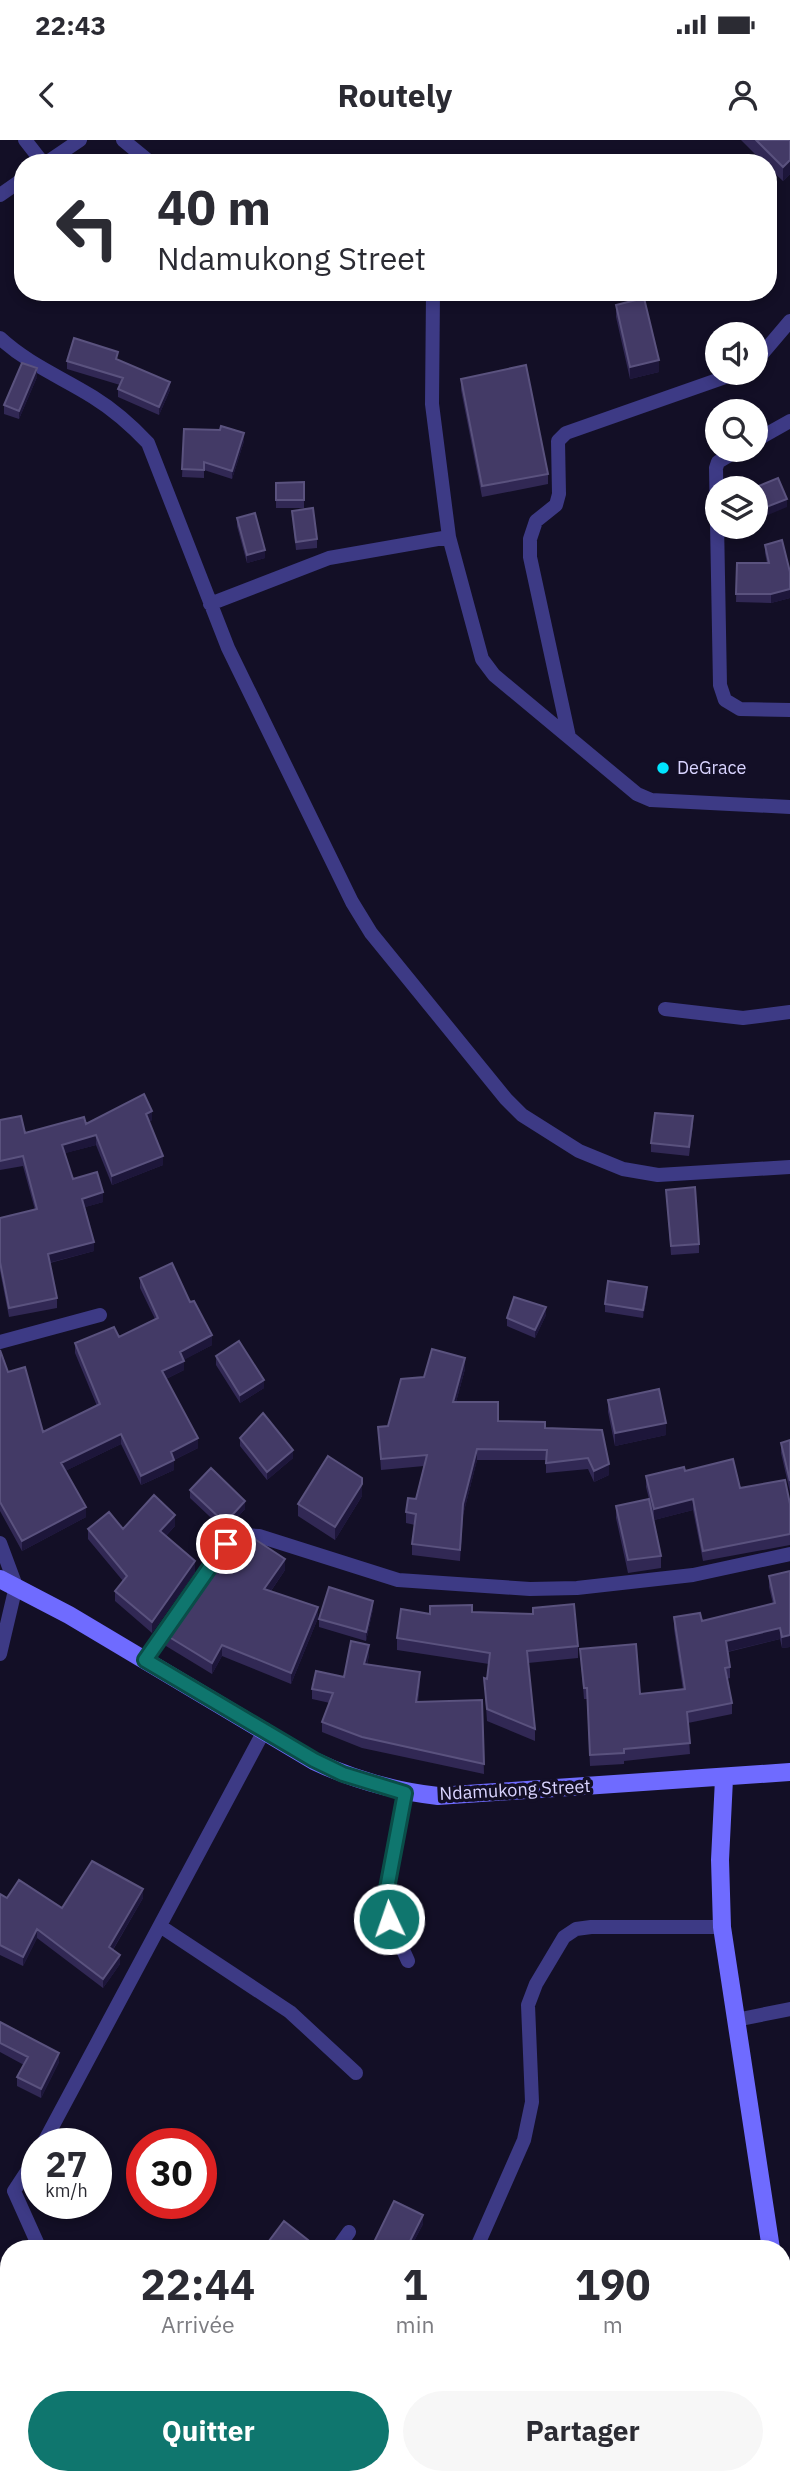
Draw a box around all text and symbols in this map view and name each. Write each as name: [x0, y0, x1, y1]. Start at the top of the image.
text: 22:43: [35, 8, 106, 42]
text: Routely: [338, 74, 452, 116]
icon: back: [28, 76, 66, 114]
icon: person: [724, 76, 762, 114]
text: 40 m: [157, 175, 271, 238]
icon: left: [42, 182, 133, 273]
text: Ndamukong Street: [157, 237, 426, 279]
map controls: [705, 322, 768, 539]
button: sound: [705, 322, 768, 385]
button: search: [705, 399, 768, 462]
button: layers: [705, 476, 768, 539]
place label: DeGrace: [677, 756, 747, 779]
marker: DeGrace: [655, 760, 671, 776]
pin: [196, 1514, 256, 1574]
icon: arrive: [207, 1525, 245, 1563]
street label: Ndamukong Street: [439, 1774, 591, 1805]
position arrow: [352, 1882, 426, 1956]
speed limit sign: 30: [126, 2128, 217, 2219]
text: 27: [45, 2141, 88, 2187]
text: km/h: [45, 2179, 88, 2202]
text: 22:44: [140, 2257, 255, 2312]
text: 1: [402, 2257, 428, 2312]
text: 190: [575, 2257, 651, 2312]
text: Arrivée: [161, 2309, 235, 2339]
text: min: [396, 2309, 434, 2339]
text: m: [603, 2309, 623, 2339]
button: Quitter: [28, 2391, 389, 2471]
button: Partager: [403, 2391, 763, 2471]

